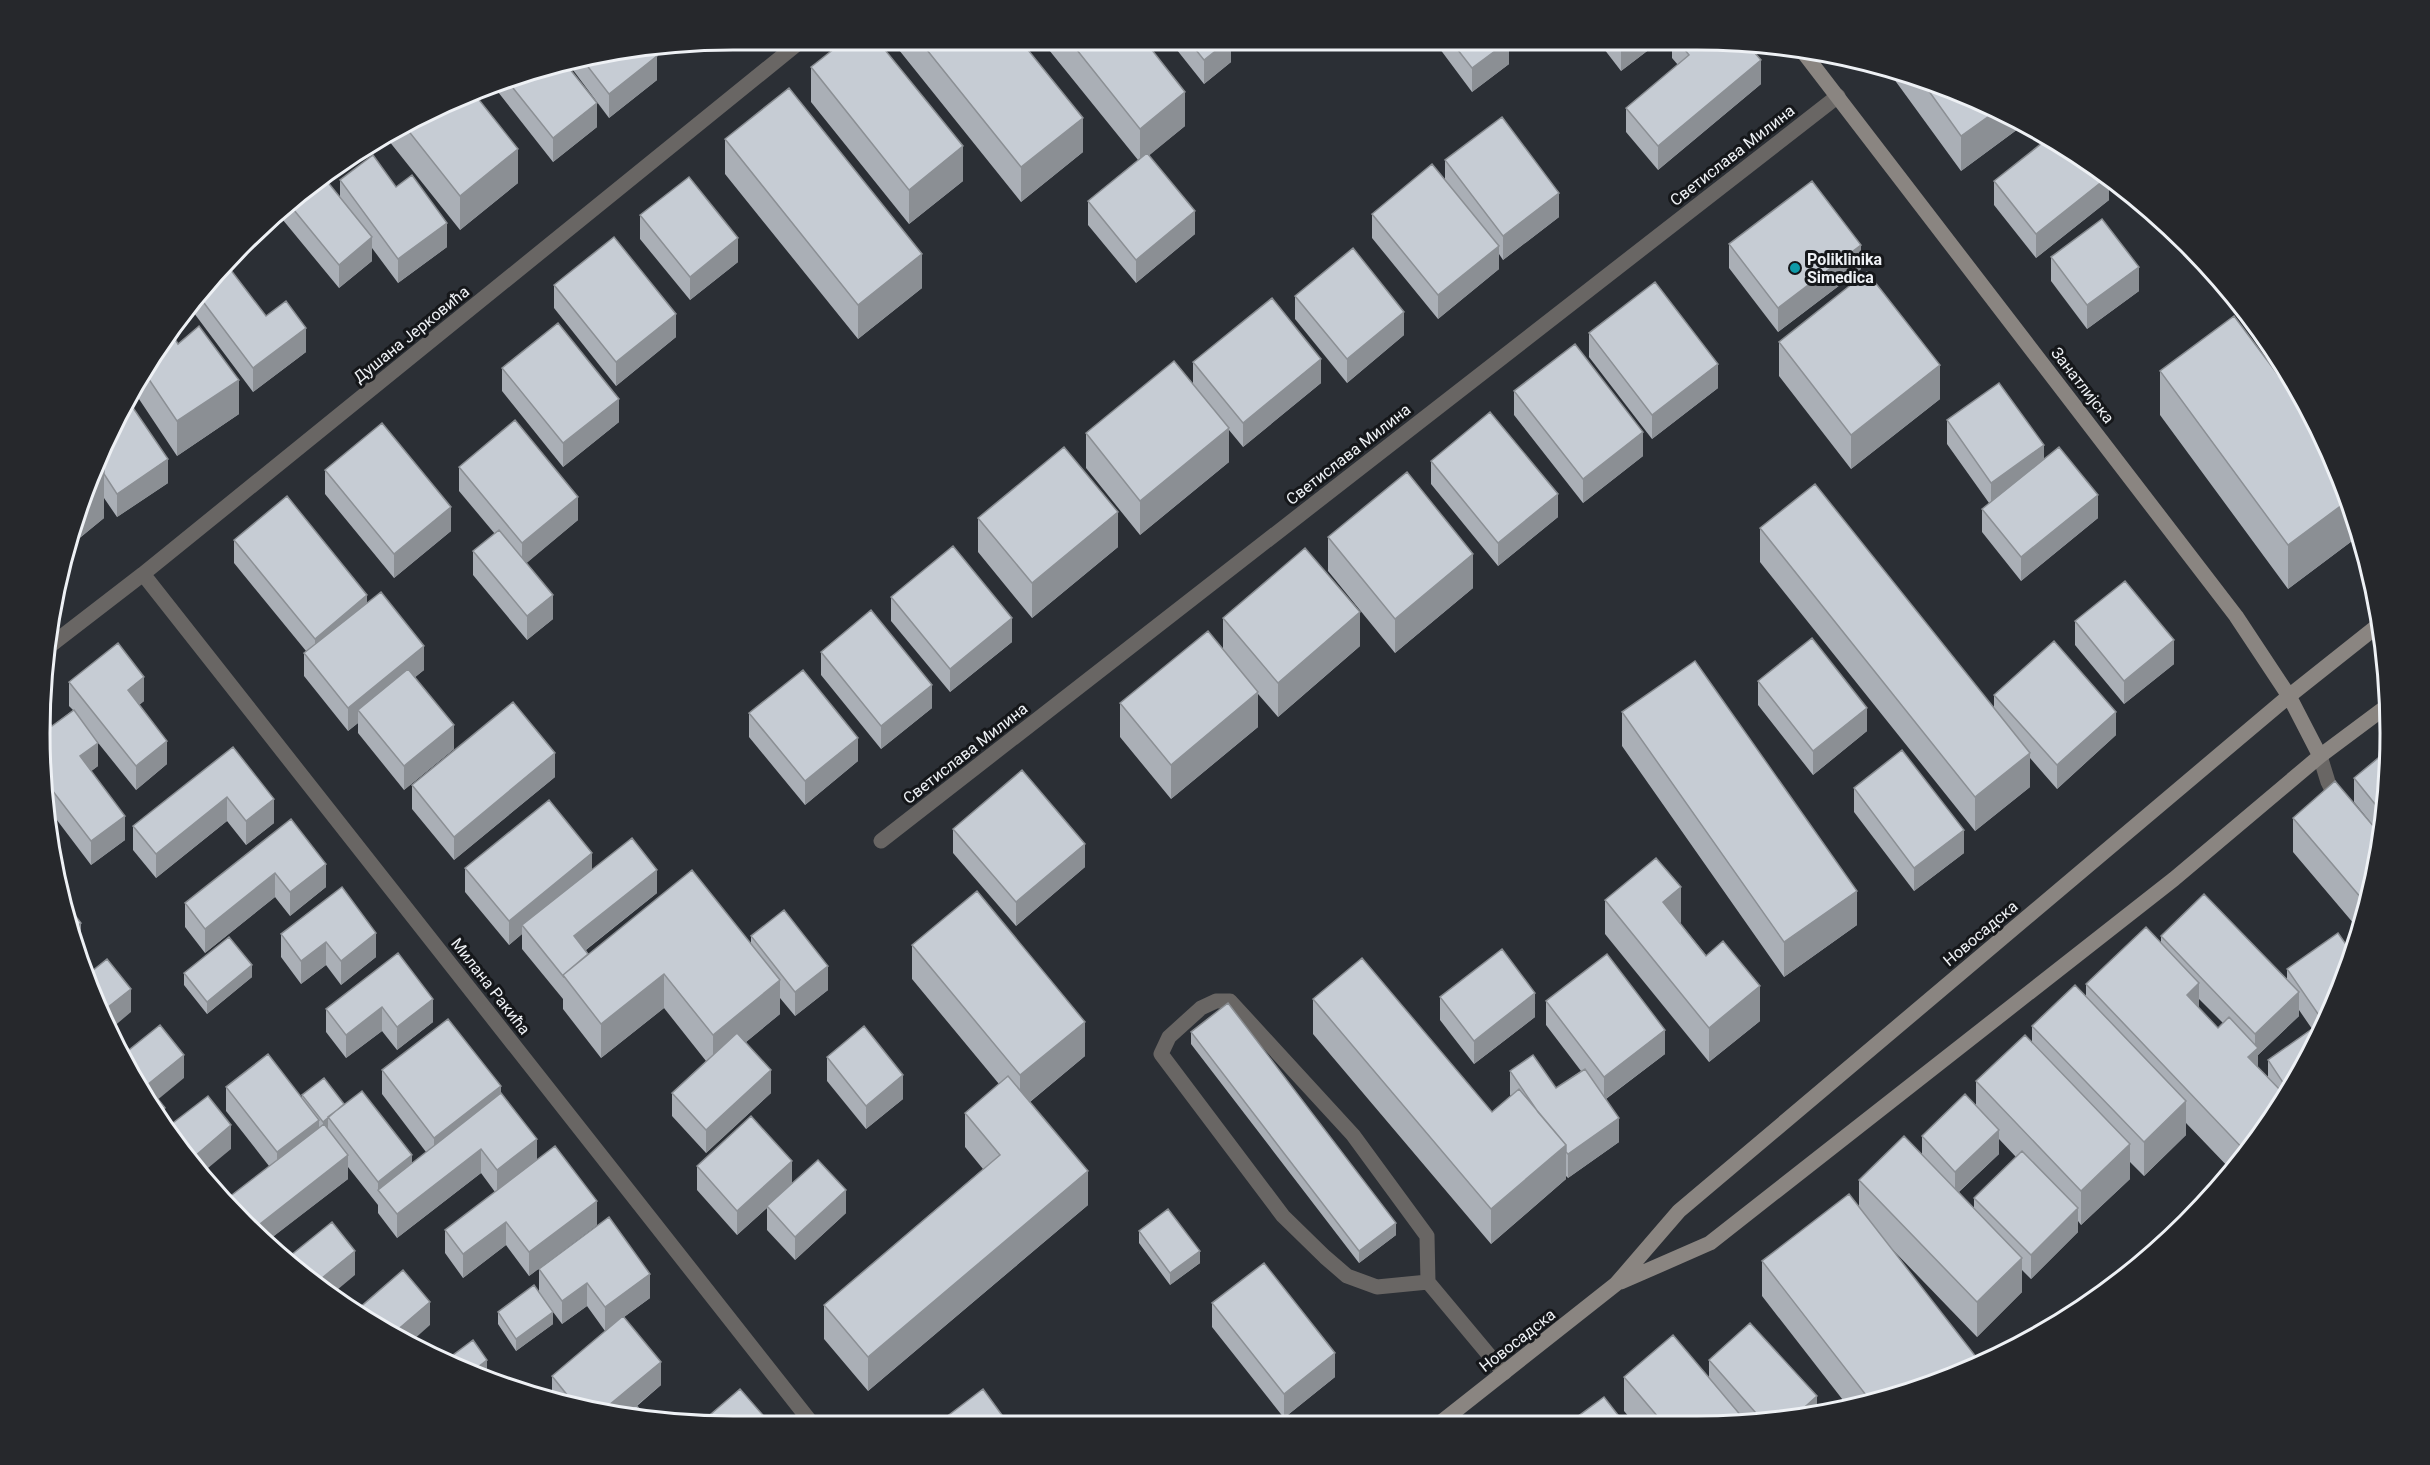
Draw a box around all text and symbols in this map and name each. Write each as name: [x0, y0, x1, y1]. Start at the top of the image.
street label: Светислава Милина: [1666, 101, 1798, 210]
place label: Poliklinika Simedica: [1807, 250, 1882, 287]
marker: Poliklinika Simedica: [1788, 261, 1802, 275]
street label: Душана Јерковића: [350, 282, 473, 387]
street label: Занатлијска: [2047, 344, 2118, 427]
street label: Светислава Милина: [1282, 400, 1414, 509]
street label: Светислава Милина: [899, 699, 1031, 808]
street label: Новосадска: [1939, 897, 2021, 970]
street label: Милана Ракића: [447, 934, 534, 1038]
street label: Новосадска: [1475, 1305, 1559, 1376]

